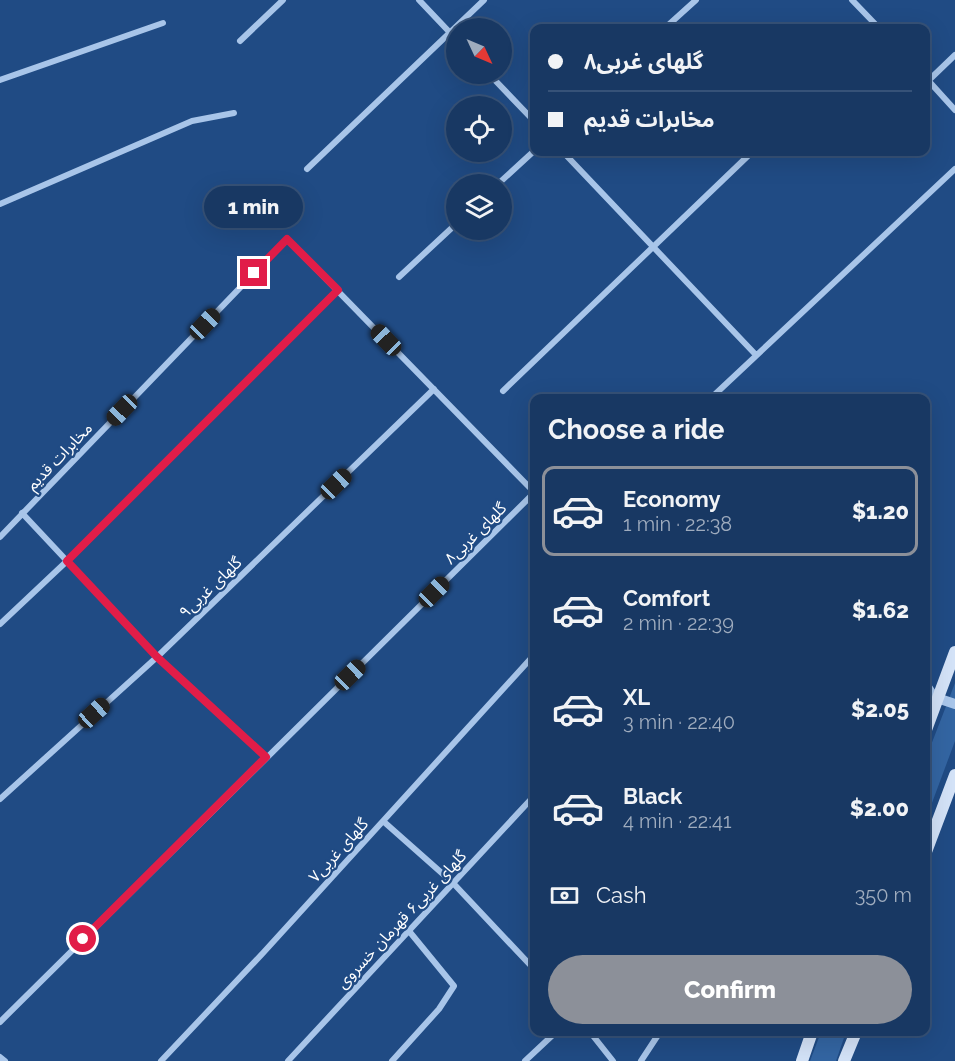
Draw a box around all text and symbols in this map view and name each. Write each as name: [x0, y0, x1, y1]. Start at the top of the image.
north arrow: [446, 18, 512, 84]
map controls: [446, 18, 512, 240]
text: گلهای غربی۸: [584, 48, 703, 74]
button: locate: [446, 96, 512, 162]
text: مخابرات قدیم: [584, 106, 714, 132]
button: layers: [446, 174, 512, 240]
callout: 1 min: [204, 186, 304, 228]
text: 1 min: [228, 195, 279, 219]
route end: [240, 259, 267, 286]
car: [186, 305, 224, 343]
car: [367, 321, 405, 359]
car: [103, 391, 141, 429]
text: Choose a ride: [548, 414, 724, 445]
street label: مخابرات قدیم: [22, 419, 98, 496]
car: [317, 465, 355, 503]
icon: car: [551, 484, 605, 538]
text: Economy: [623, 486, 721, 512]
street label: گلهای غربی۸: [441, 498, 510, 568]
text: $1.20: [852, 498, 909, 524]
text: 1 min · 22:38: [623, 512, 732, 536]
street label: گلهای غربی۹: [175, 553, 246, 622]
car: [415, 573, 453, 611]
icon: car: [551, 583, 605, 637]
text: Comfort: [623, 585, 710, 611]
text: $1.62: [852, 597, 909, 623]
text: 2 min · 22:39: [623, 611, 734, 635]
car: [331, 656, 369, 694]
icon: car: [551, 682, 605, 736]
text: XL: [623, 684, 650, 710]
car: [75, 694, 113, 732]
text: $2.05: [851, 696, 909, 722]
text: 3 min · 22:40: [623, 710, 735, 734]
icon: car: [551, 781, 605, 835]
text: Black: [623, 783, 682, 809]
text: $2.00: [850, 795, 909, 821]
text: 4 min · 22:41: [623, 809, 731, 833]
street label: گلهای غربی۷: [305, 814, 372, 886]
street label: گلهای غربی۶ قهرمان خسروی: [333, 846, 470, 992]
icon: cash: [548, 879, 581, 912]
text: Cash: [596, 882, 647, 908]
text: 350 m: [855, 883, 912, 907]
route start: [69, 925, 96, 952]
button: Confirm: [548, 955, 912, 1024]

